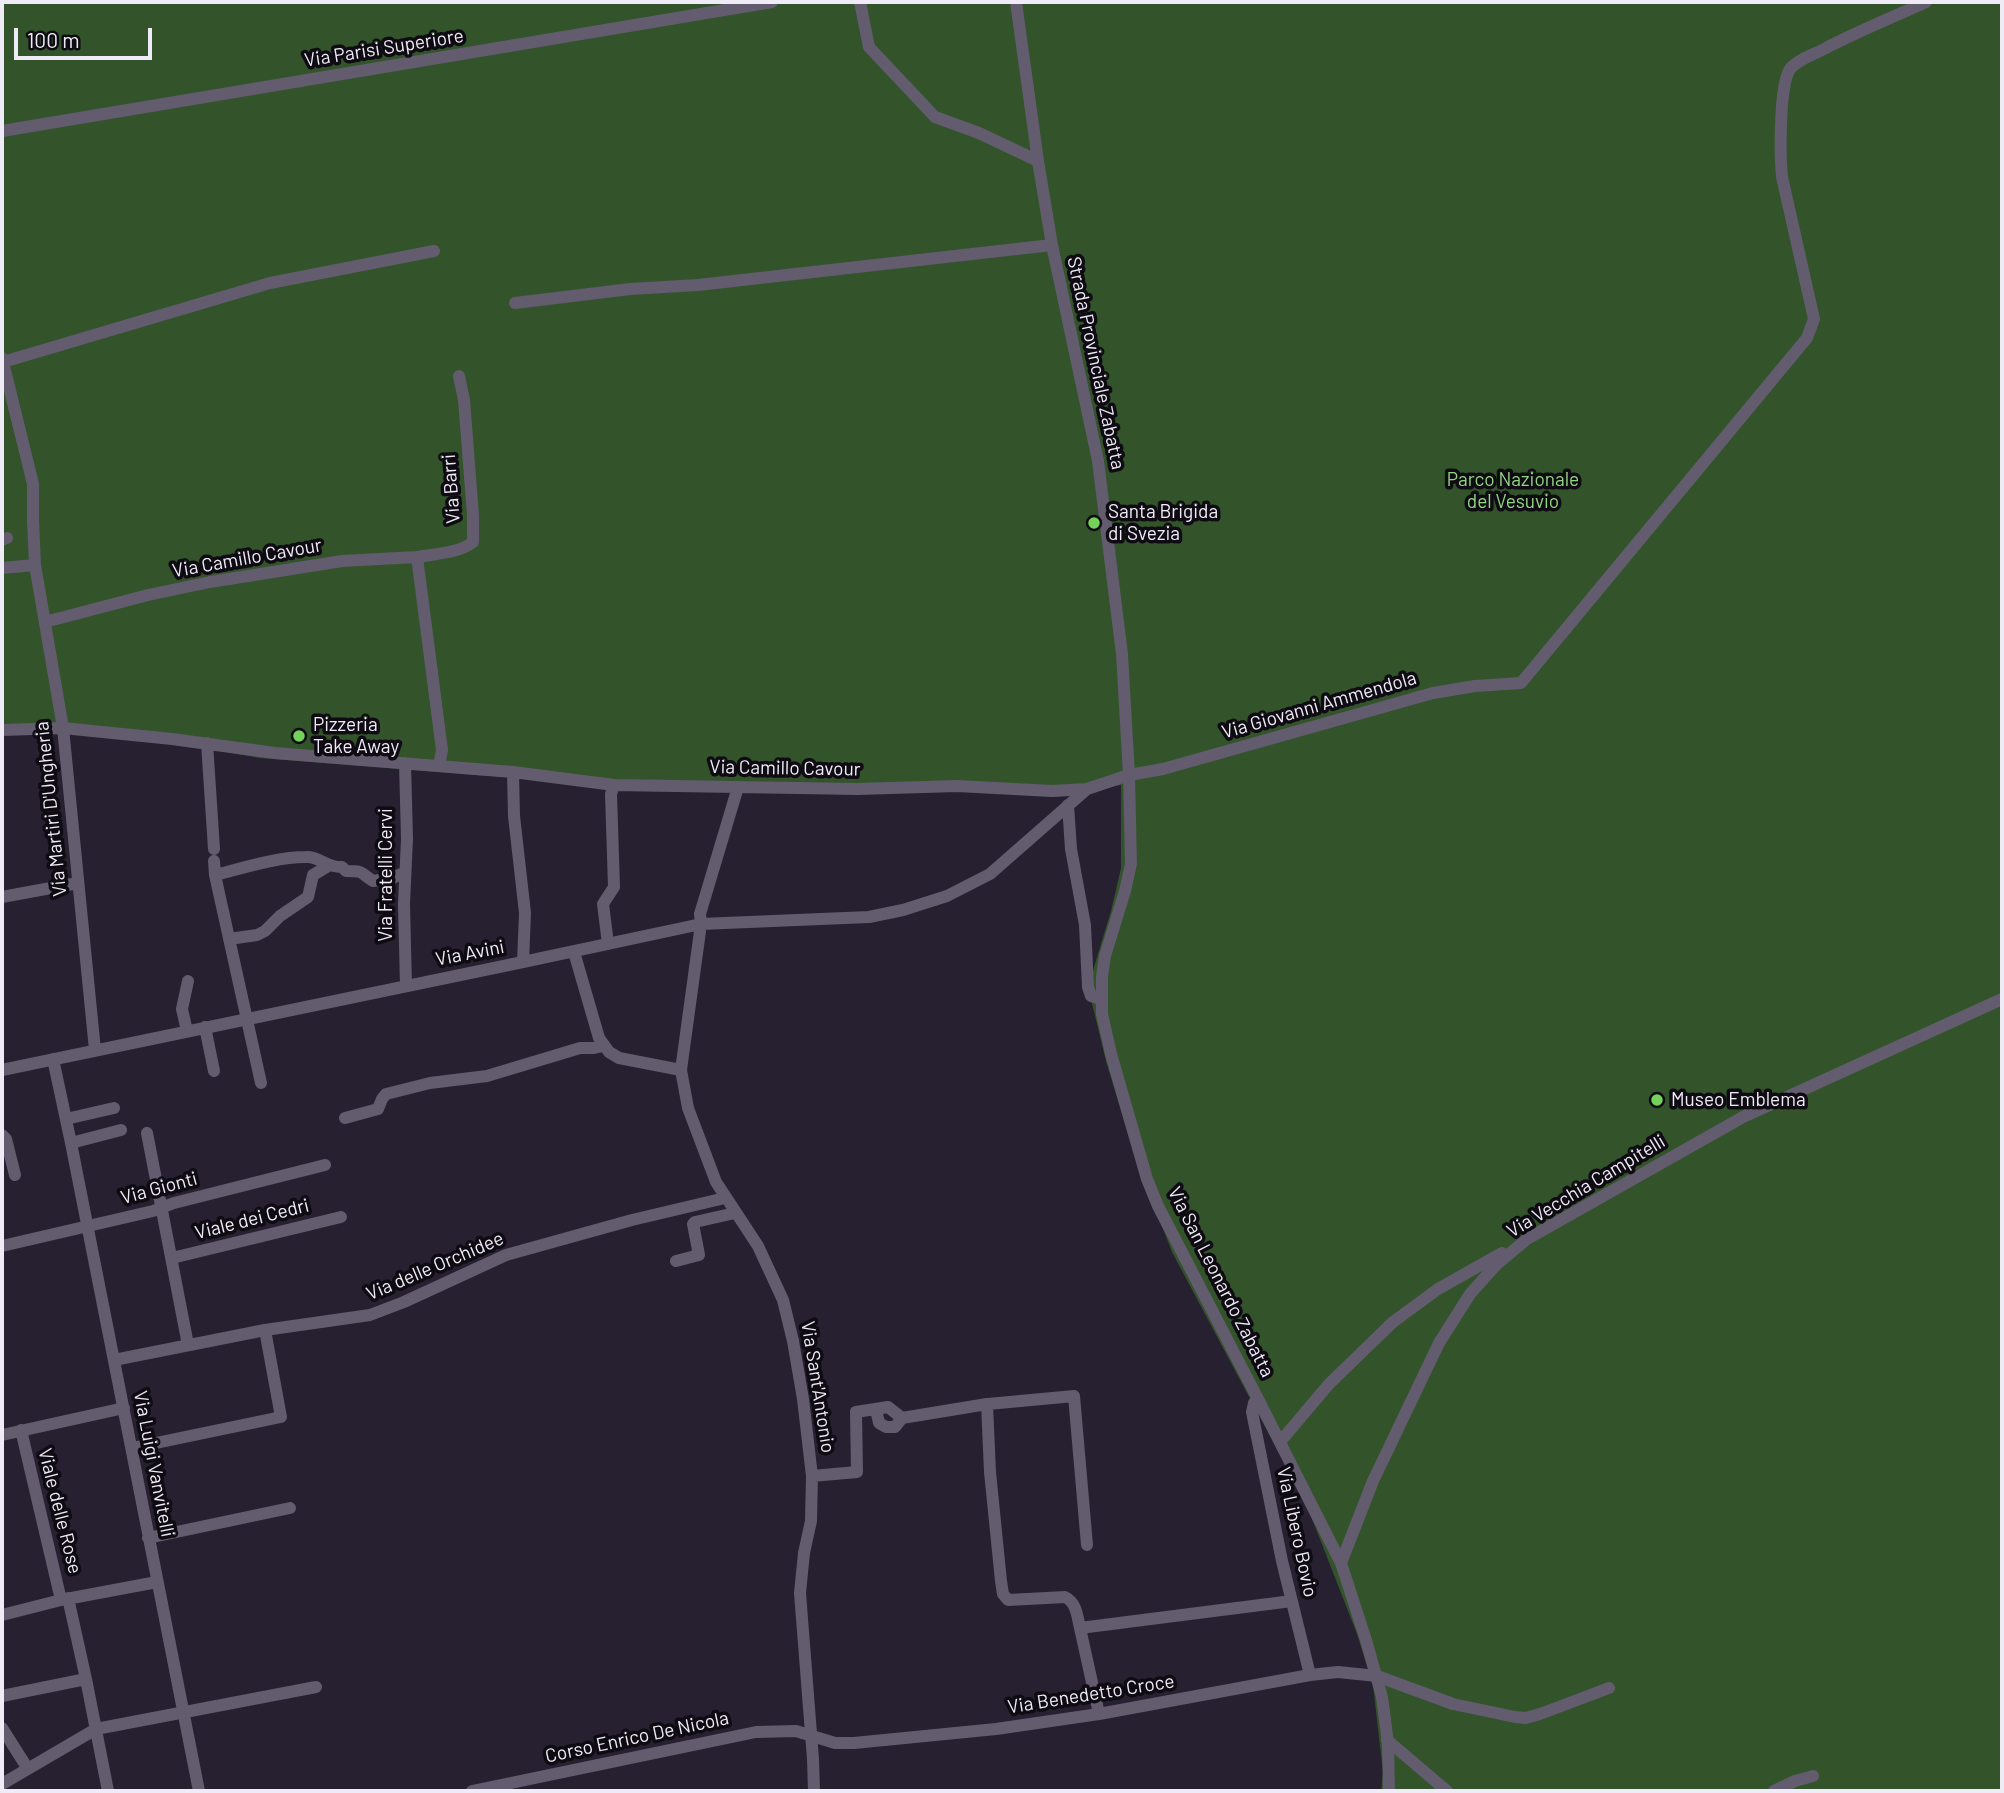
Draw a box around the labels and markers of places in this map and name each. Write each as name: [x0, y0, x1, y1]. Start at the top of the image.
place label: Santa Brigida di Svezia: [1108, 501, 1218, 545]
marker: Santa Brigida di Svezia: [1086, 515, 1102, 531]
place label: Pizzeria Take Away: [313, 714, 399, 758]
marker: Pizzeria Take Away: [291, 728, 307, 744]
place label: Museo Emblema: [1671, 1089, 1806, 1111]
marker: Museo Emblema: [1649, 1092, 1665, 1108]

